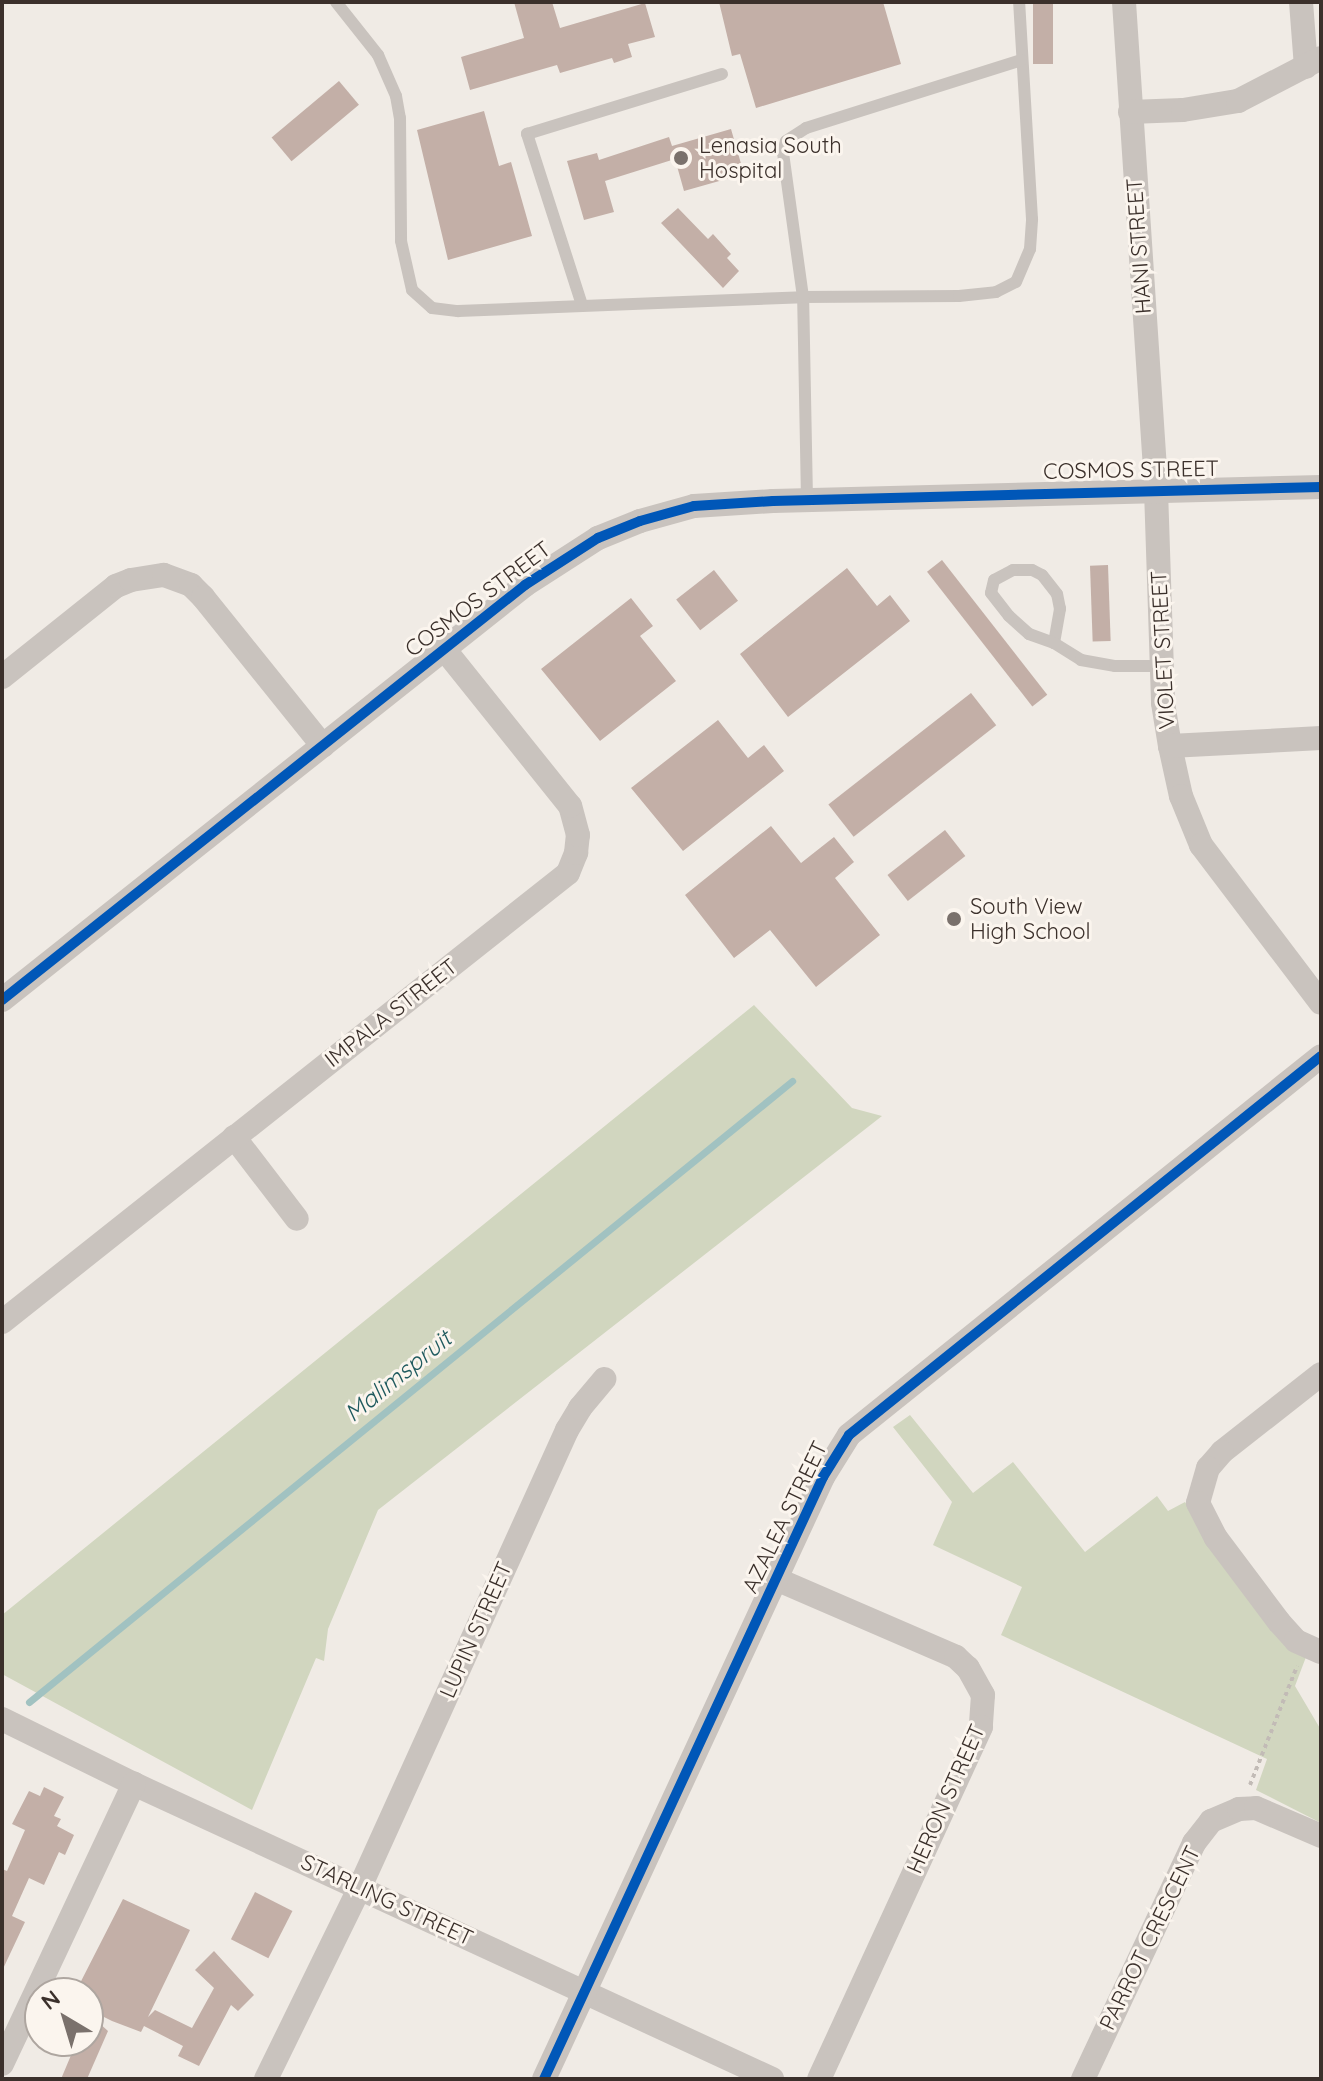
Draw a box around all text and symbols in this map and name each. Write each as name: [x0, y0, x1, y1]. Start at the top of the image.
place label: Lenasia South Hospital: [699, 132, 842, 184]
marker: Lenasia South Hospital: [670, 147, 692, 169]
street label: HANI STREET: [1121, 177, 1157, 315]
street label: COSMOS STREET: [1043, 455, 1219, 485]
street label: COSMOS STREET: [400, 536, 556, 662]
street label: VIOLET STREET: [1146, 570, 1180, 730]
place label: South View High School: [970, 893, 1091, 944]
marker: South View High School: [945, 910, 963, 928]
street label: IMPALA STREET: [320, 953, 462, 1073]
water label: Malimspruit: [339, 1324, 457, 1428]
street label: AZALEA STREET: [737, 1437, 833, 1597]
street label: LUPIN STREET: [434, 1558, 518, 1702]
street label: HERON STREET: [901, 1720, 991, 1878]
street label: PARROT CRESCENT: [1094, 1842, 1206, 2034]
street label: STARLING STREET: [297, 1849, 477, 1951]
north arrow: [24, 1977, 104, 2057]
text: N: [35, 1984, 65, 2016]

